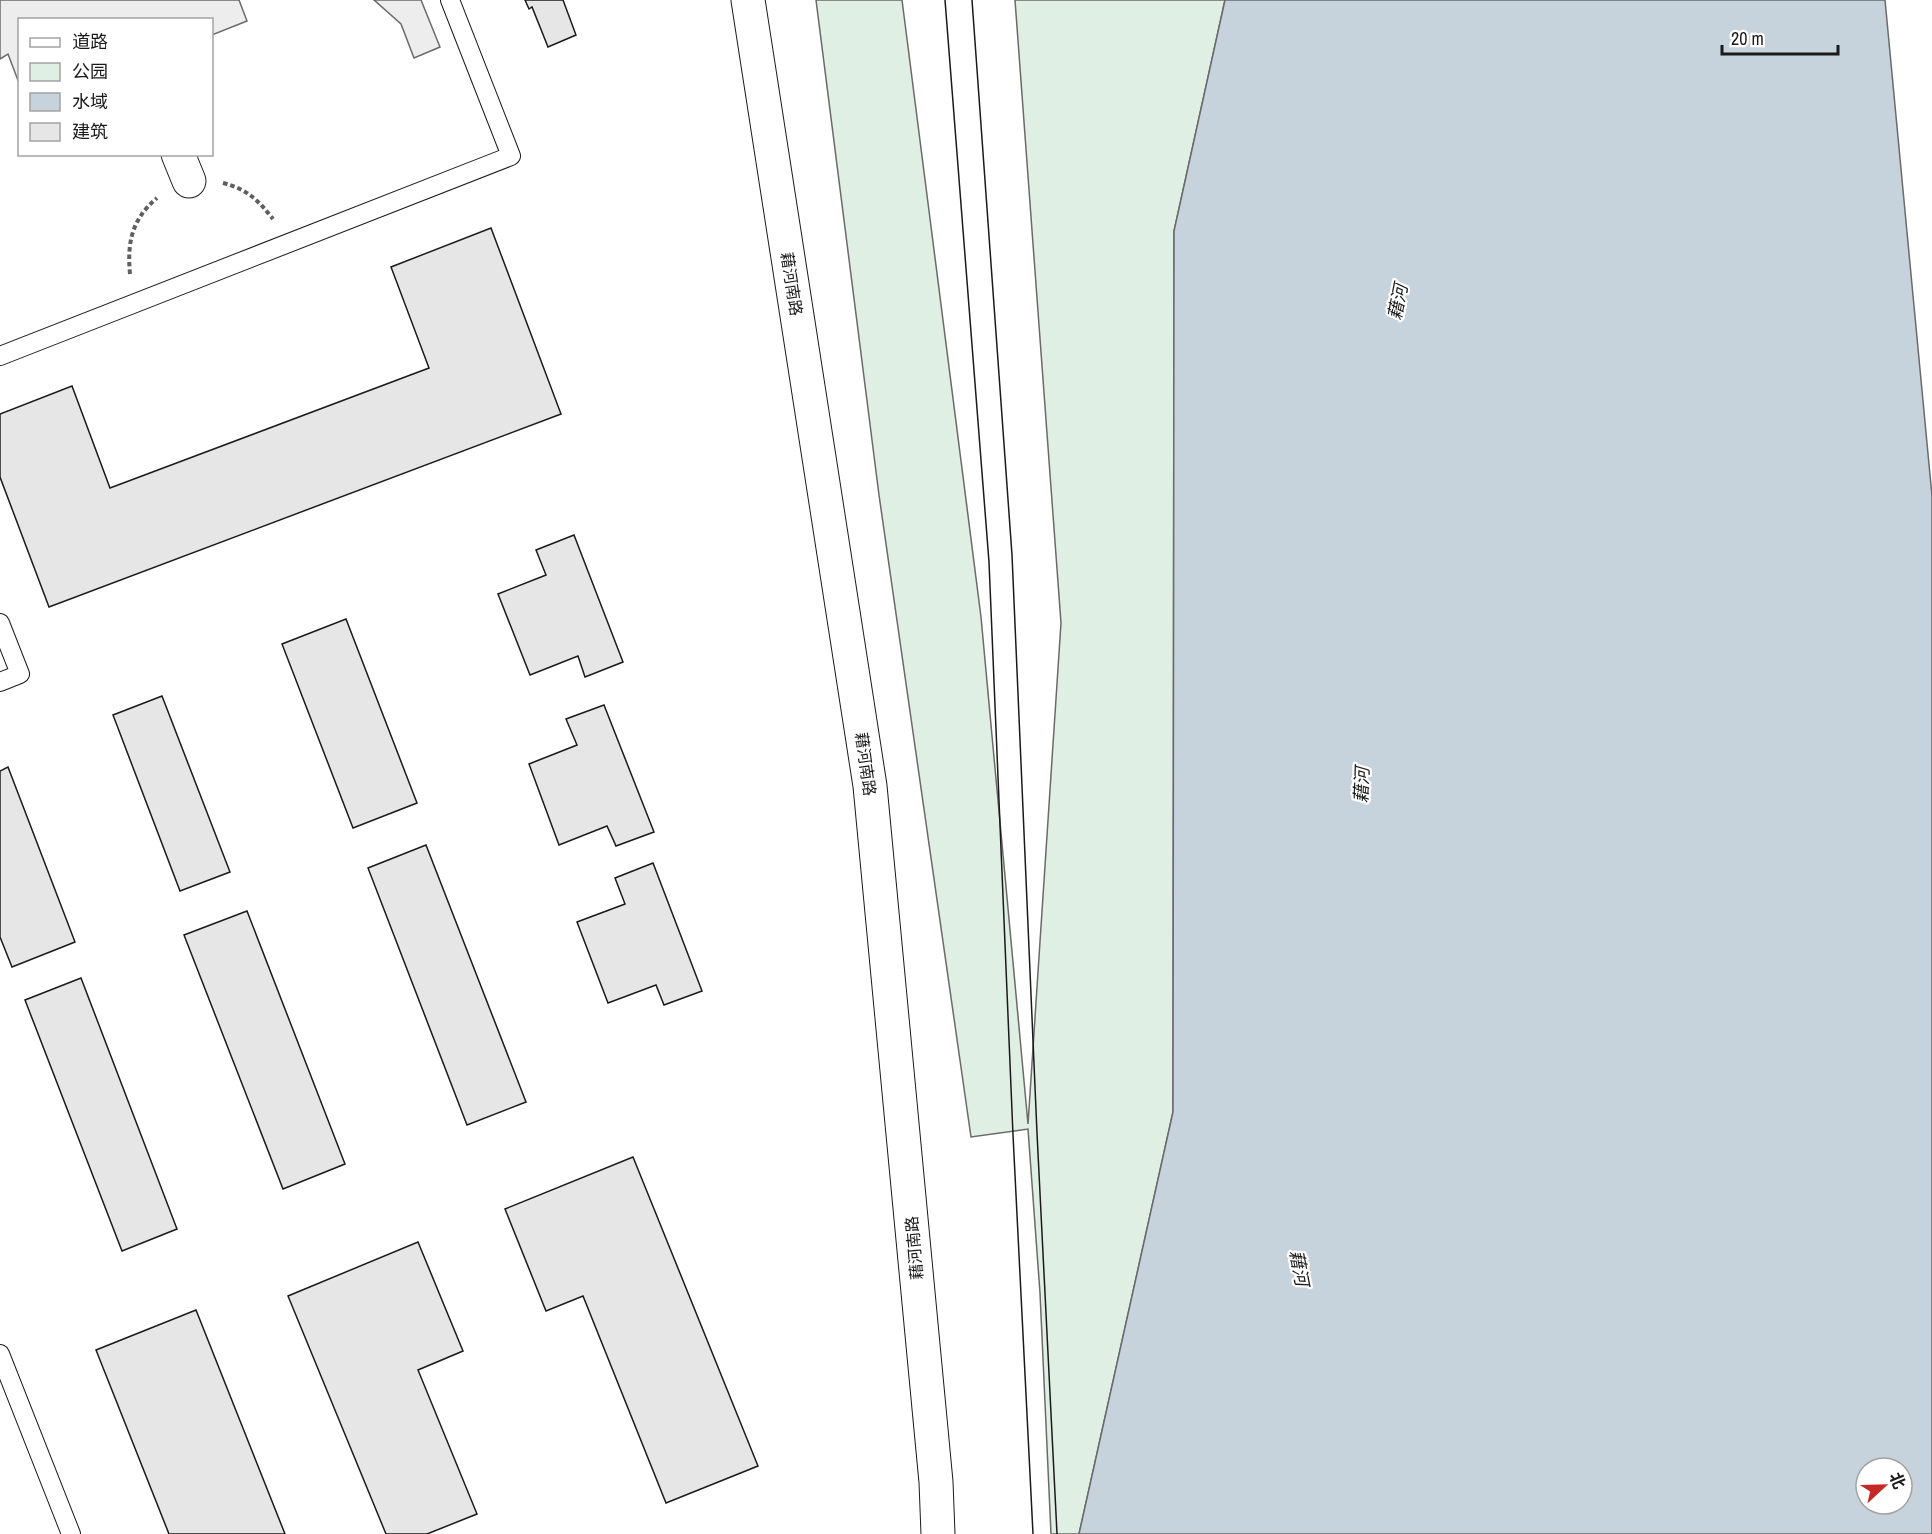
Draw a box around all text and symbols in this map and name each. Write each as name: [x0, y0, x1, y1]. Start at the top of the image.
legend: [18, 18, 213, 156]
scale bar: [1722, 18, 1838, 56]
text: 20 m: [1731, 26, 1764, 51]
text: 道路: [72, 29, 108, 54]
text: 公园: [72, 59, 108, 84]
text: 水域: [72, 89, 108, 114]
text: 建筑: [72, 119, 108, 144]
street label: 藉河南路: [776, 251, 808, 317]
water label: 藉河: [1382, 279, 1414, 322]
street label: 藉河南路: [851, 731, 881, 797]
water label: 藉河: [1348, 764, 1375, 803]
street label: 藉河南路: [900, 1215, 928, 1281]
water label: 藉河: [1284, 1248, 1316, 1291]
north arrow: [1854, 1456, 1914, 1516]
text: 北: [1885, 1469, 1911, 1492]

